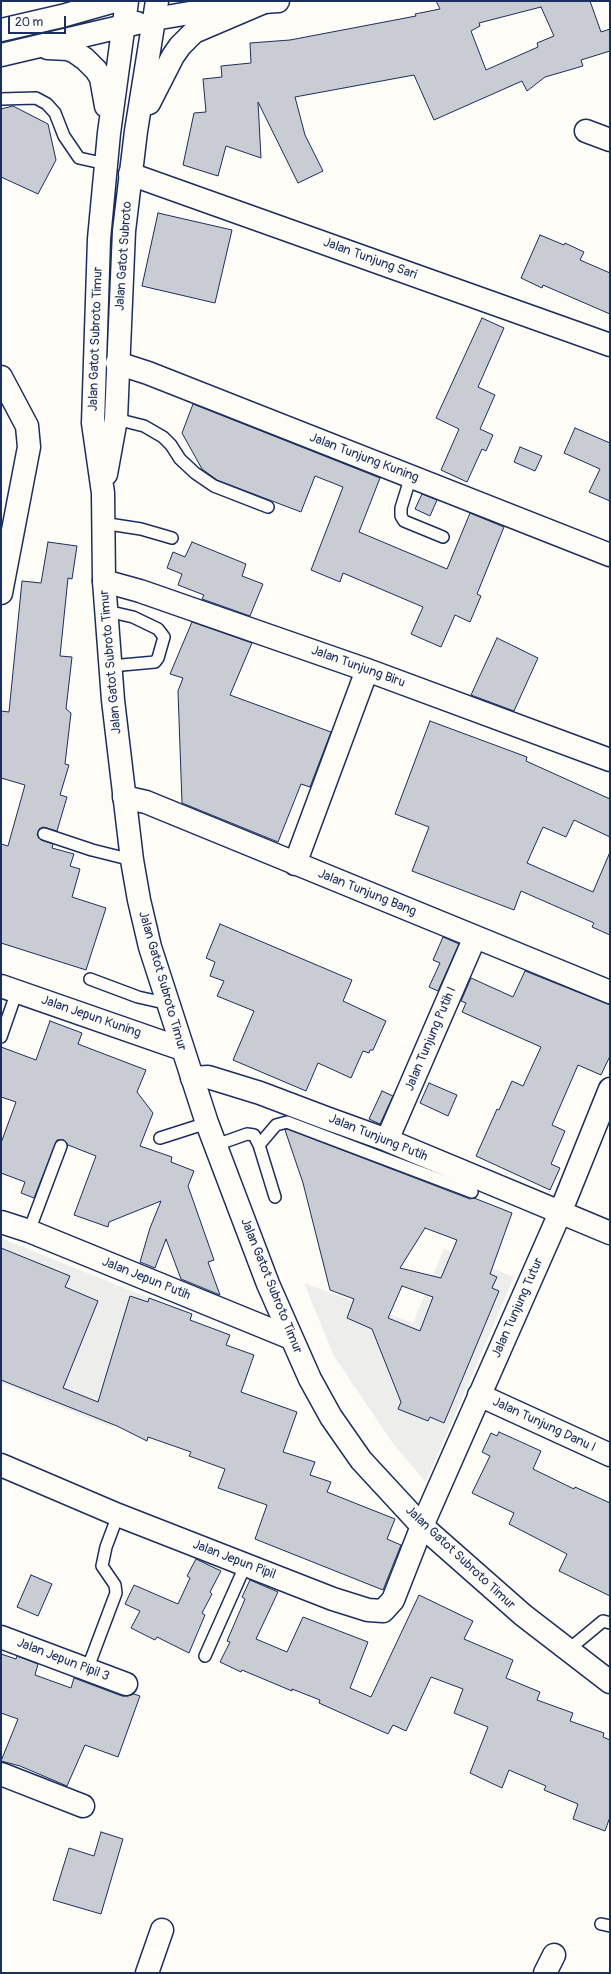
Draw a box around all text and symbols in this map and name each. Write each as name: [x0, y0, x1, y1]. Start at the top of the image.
scale bar: [10, 8, 68, 34]
text: 20 m: [15, 15, 43, 30]
street label: Jalan Gatot Subroto: [112, 201, 136, 311]
street label: Jalan Tunjung Sari: [321, 235, 419, 283]
street label: Jalan Gatot Subroto Timur: [86, 266, 106, 412]
street label: Jalan Tunjung Kuning: [307, 430, 421, 486]
street label: Jalan Gatot Subroto Timur: [97, 589, 125, 735]
street label: Jalan Tunjung Biru: [309, 643, 407, 691]
street label: Jalan Tunjung Bang: [315, 866, 419, 920]
street label: Jalan Gatot Subroto Timur: [135, 909, 189, 1053]
street label: Jalan Tunjung Putih I: [402, 985, 460, 1093]
street label: Jalan Jepun Kuning: [39, 993, 143, 1041]
street label: Jalan Tunjung Putih: [326, 1111, 430, 1165]
street label: Jalan Gatot Subroto Timur: [237, 1216, 305, 1356]
street label: Jalan Jepun Putih: [99, 1254, 193, 1304]
street label: Jalan Tunjung Tutur: [489, 1256, 547, 1360]
street label: Jalan Tunjung Danu I: [490, 1394, 598, 1456]
street label: Jalan Gatot Subroto Timur: [402, 1503, 518, 1613]
street label: Jalan Jepun Pipil: [190, 1537, 278, 1583]
street label: Jalan Jepun Pipil 3: [15, 1635, 111, 1685]

